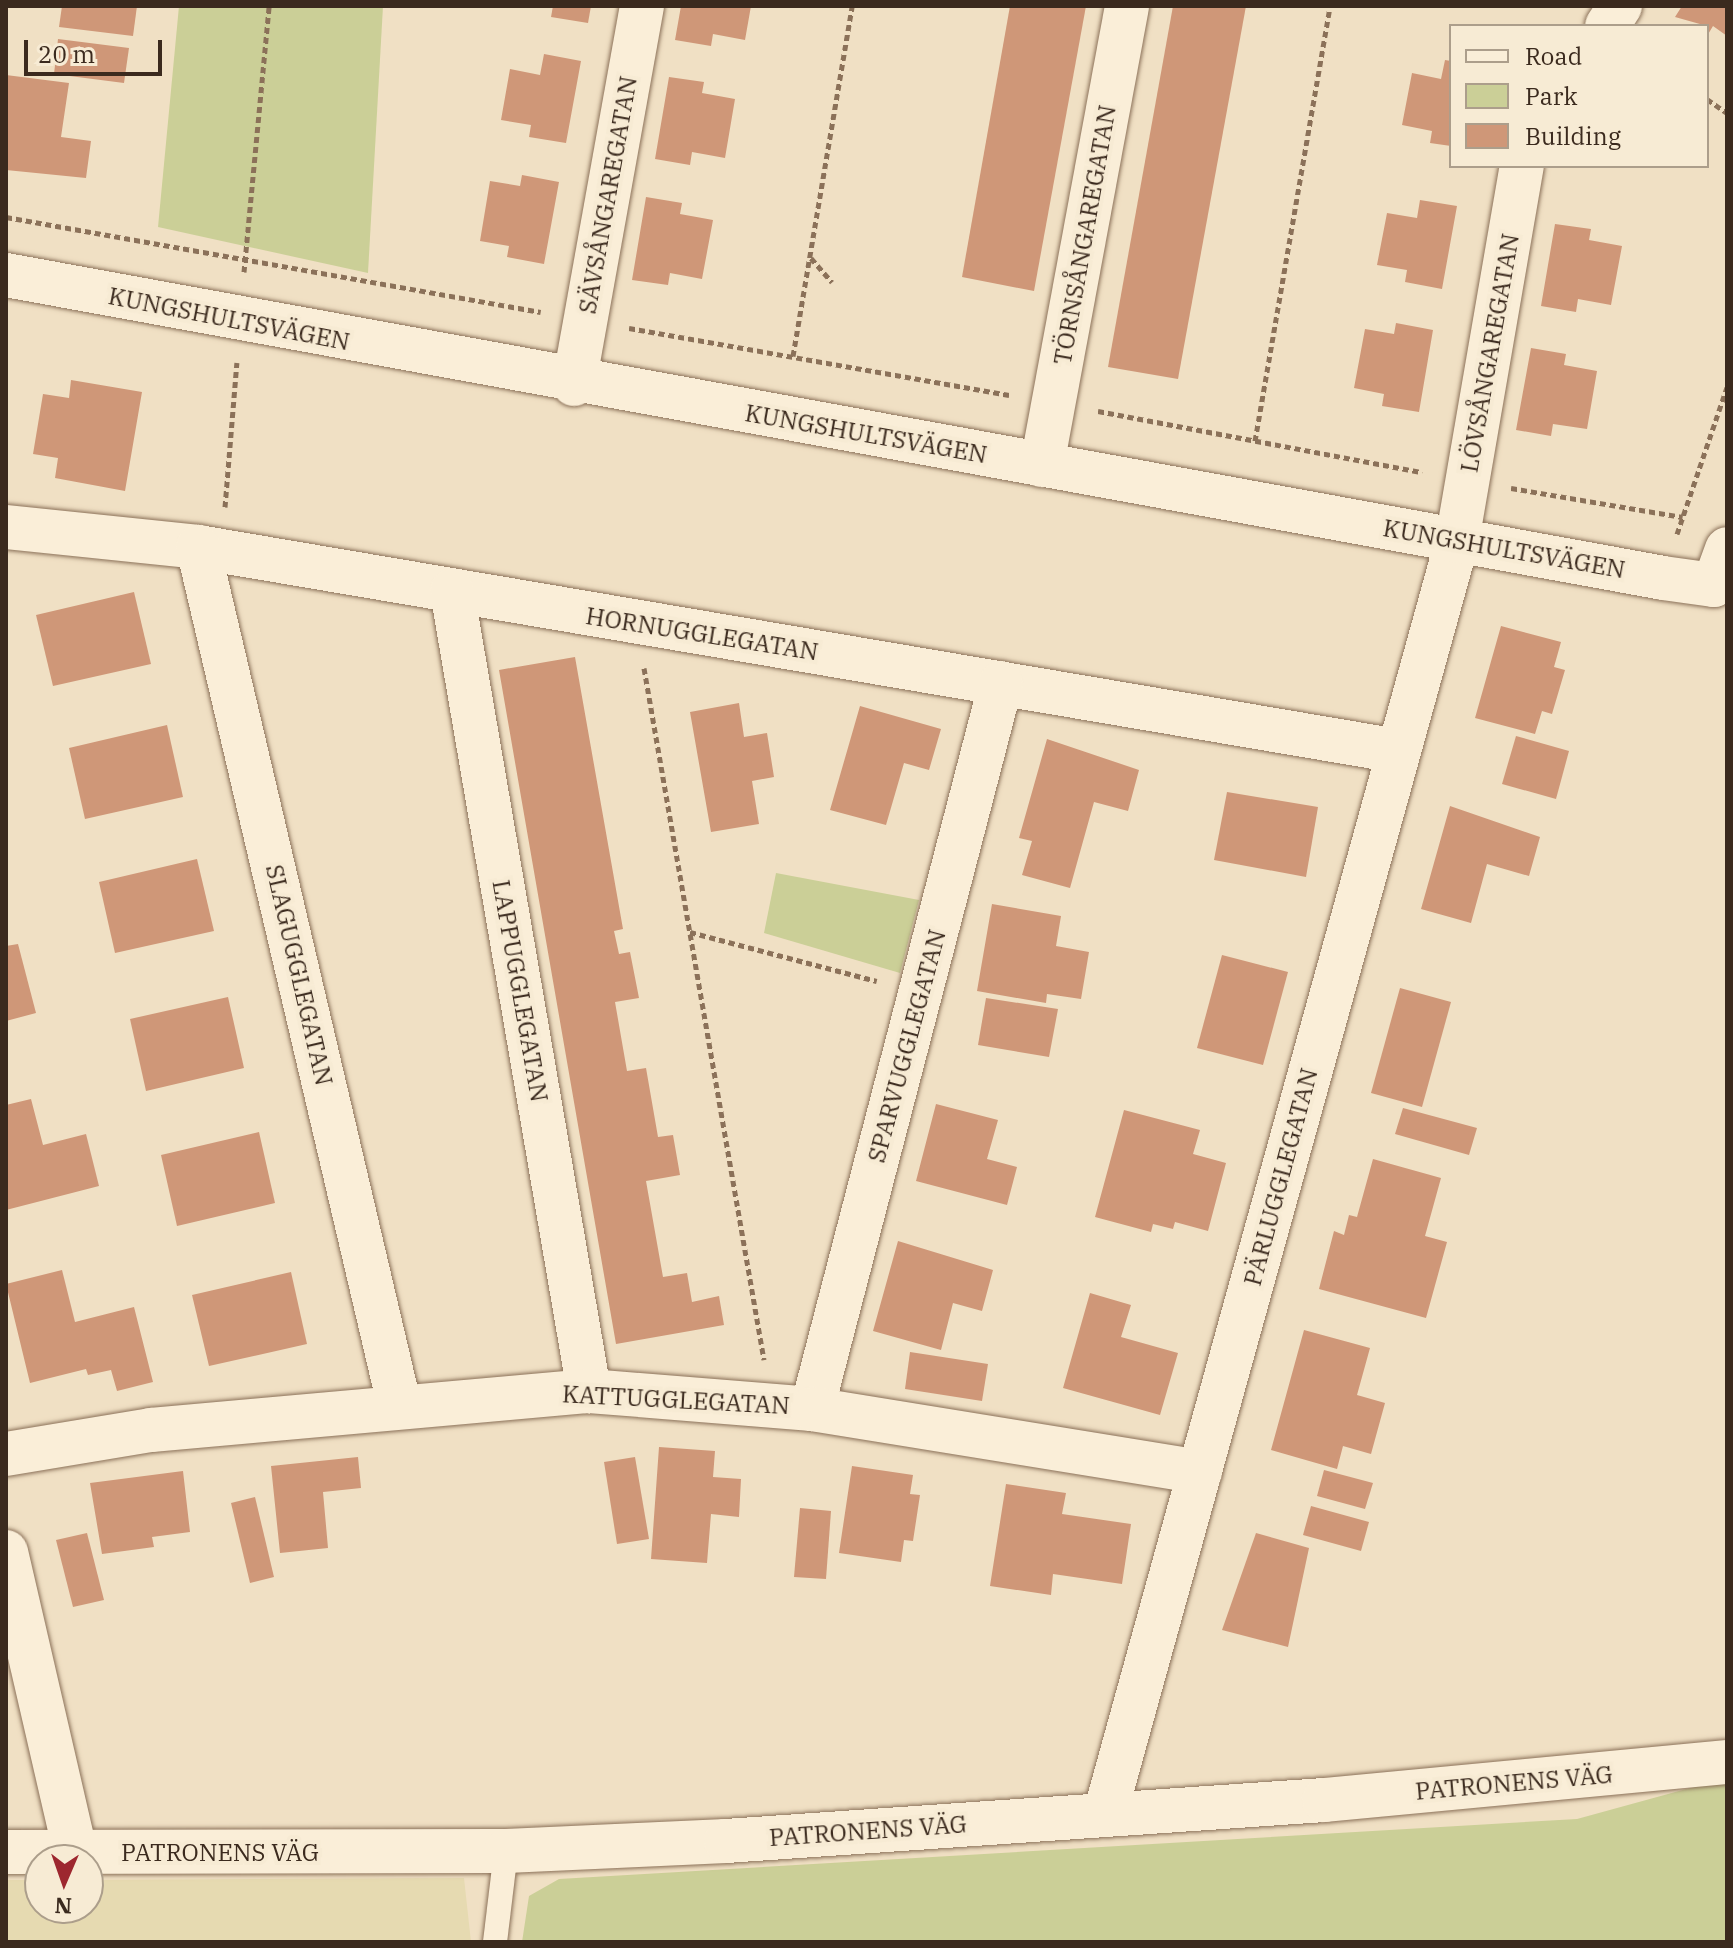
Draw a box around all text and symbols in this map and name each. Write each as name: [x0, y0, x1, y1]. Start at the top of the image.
scale bar: [28, 24, 166, 74]
legend: [1449, 24, 1709, 168]
text: 20 m: [38, 38, 95, 70]
text: Road: [1525, 40, 1582, 72]
street label: SÄVSÅNGAREGATAN: [573, 74, 643, 316]
text: Park: [1525, 80, 1577, 112]
street label: TÖRNSÅNGAREGATAN: [1048, 103, 1122, 367]
text: Building: [1525, 120, 1621, 152]
street label: LÖVSÅNGAREGATAN: [1455, 231, 1525, 475]
street label: KUNGSHULTSVÄGEN: [106, 281, 352, 357]
street label: KUNGSHULTSVÄGEN: [743, 399, 989, 469]
street label: KUNGSHULTSVÄGEN: [1381, 514, 1627, 584]
street label: HORNUGGLEGATAN: [584, 601, 820, 667]
street label: SLAGUGGLEGATAN: [260, 862, 338, 1088]
street label: LAPPUGGLEGATAN: [486, 878, 554, 1104]
street label: SPARVUGGLEGATAN: [862, 926, 952, 1166]
street label: PÄRLUGGLEGATAN: [1238, 1065, 1324, 1289]
street label: KATTUGGLEGATAN: [561, 1380, 791, 1420]
street label: PATRONENS VÄG: [1414, 1760, 1614, 1806]
street label: PATRONENS VÄG: [768, 1810, 968, 1852]
street label: PATRONENS VÄG: [121, 1839, 319, 1867]
north arrow: [24, 1844, 104, 1924]
text: N: [54, 1892, 72, 1921]

